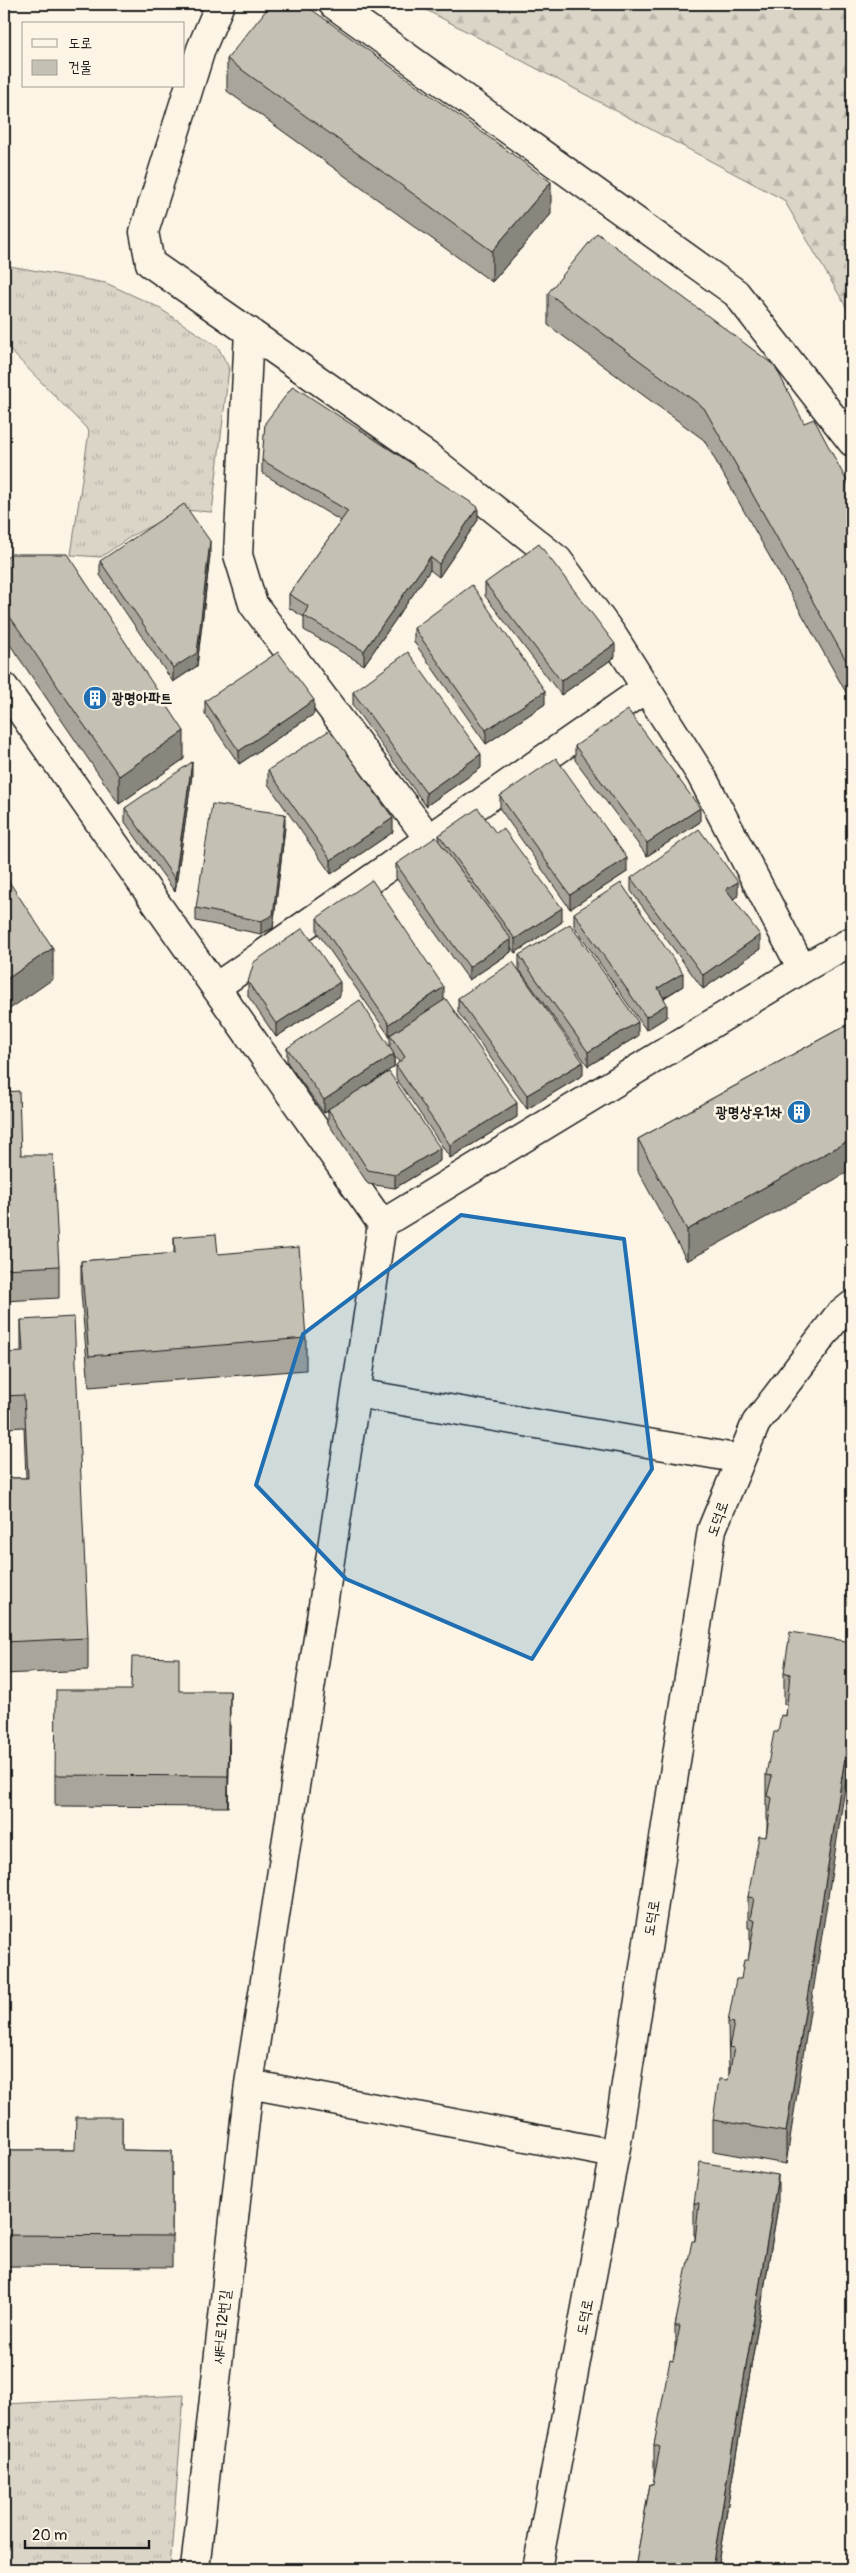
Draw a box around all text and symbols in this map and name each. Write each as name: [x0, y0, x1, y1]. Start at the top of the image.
legend: [22, 22, 185, 88]
text: 도로: [68, 34, 92, 53]
text: 건물: [68, 58, 92, 77]
building icon: 광명아파트: [82, 685, 108, 711]
place label: 광명아파트: [111, 689, 172, 708]
building icon: 광명상우1차: [786, 1099, 812, 1125]
place label: 광명상우1차: [715, 1103, 782, 1122]
street label: 도덕로: [703, 1499, 733, 1539]
street label: 도덕로: [640, 1899, 664, 1937]
street label: 새터로12번길: [209, 2289, 235, 2365]
street label: 도덕로: [572, 2297, 598, 2337]
scale bar: [25, 2518, 149, 2550]
text: 20 m: [32, 2526, 67, 2545]

